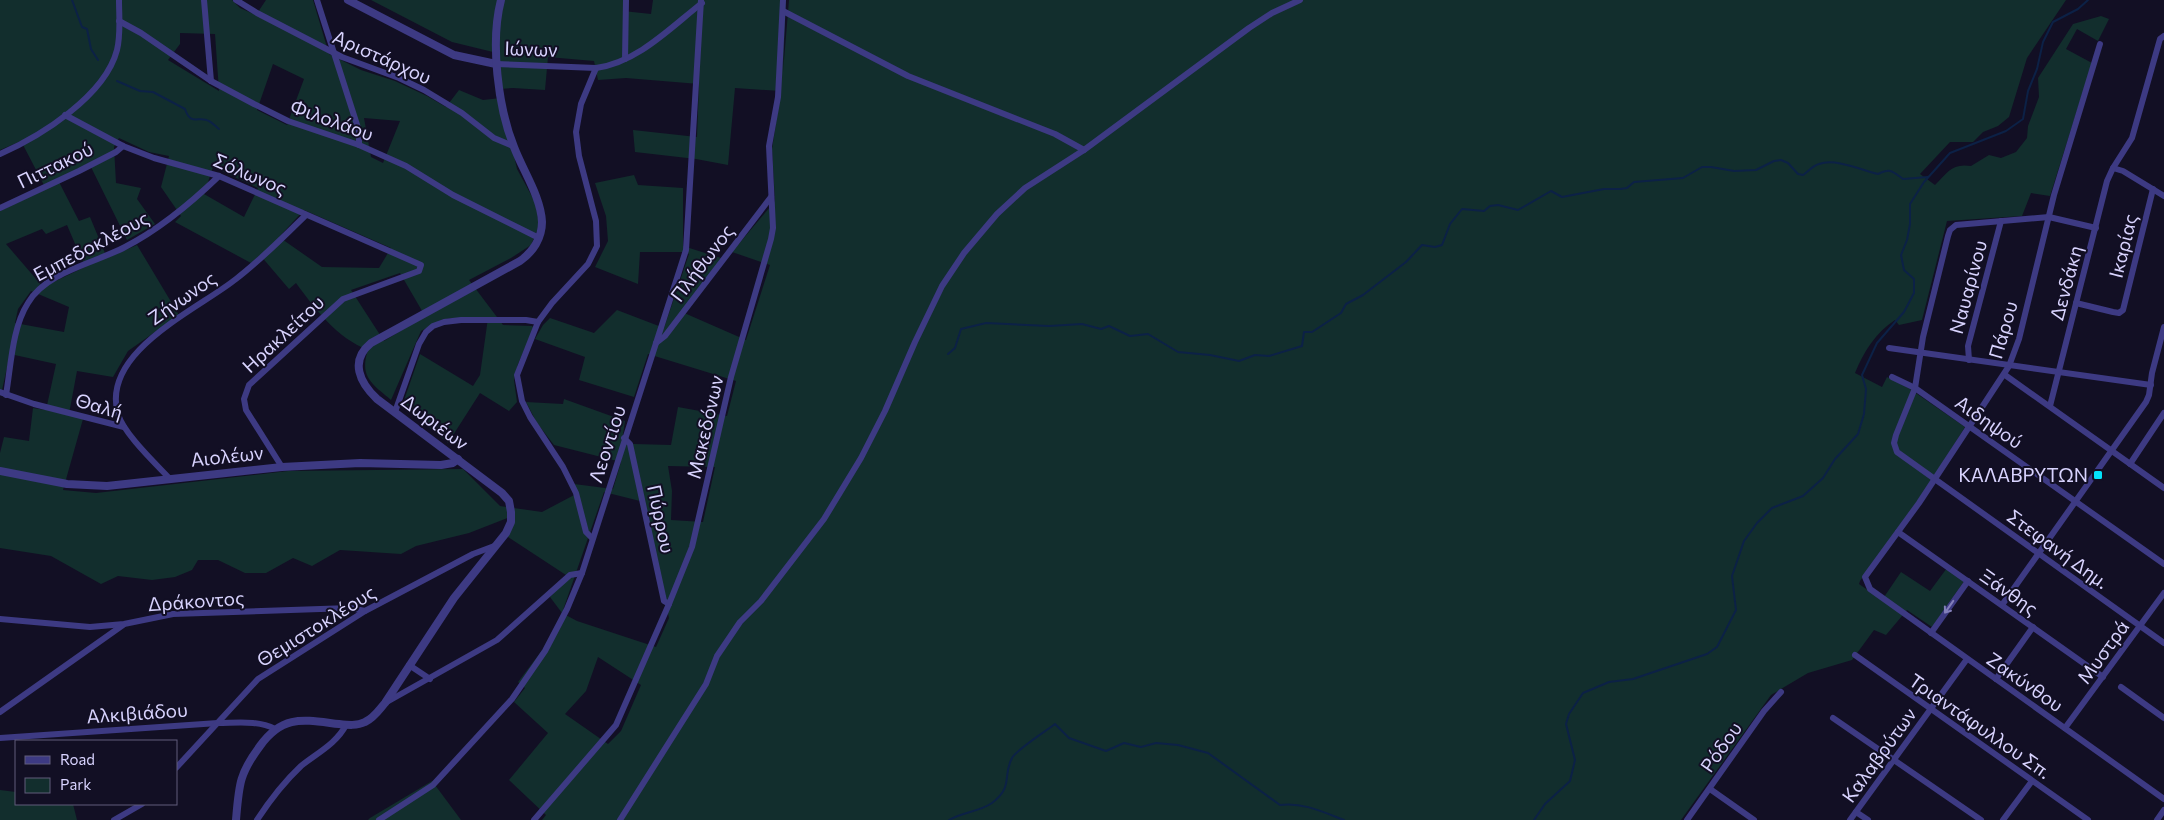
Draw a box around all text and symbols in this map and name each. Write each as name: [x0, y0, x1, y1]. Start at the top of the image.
street label: Αριστάρχου: [329, 25, 435, 88]
street label: Ιώνων: [504, 36, 558, 61]
street label: Φιλολάου: [288, 94, 377, 145]
street label: Πιττακού: [13, 136, 96, 193]
street label: Σόλωνος: [210, 148, 290, 199]
street label: Εμπεδοκλέους: [29, 205, 152, 286]
street label: Ικαρίας: [2104, 212, 2142, 280]
street label: Πλήθωνος: [665, 220, 738, 306]
street label: Ναυαρίνου: [1944, 237, 1991, 336]
street label: Δενδάκη: [2044, 243, 2087, 323]
street label: Ζήνωνος: [143, 266, 220, 329]
street label: Ηρακλείτου: [237, 290, 328, 377]
street label: Πάρου: [1983, 298, 2022, 361]
street label: Μακεδόνων: [681, 373, 728, 481]
street label: Θαλή: [73, 387, 126, 424]
street label: Δωριέων: [397, 389, 474, 455]
street label: Αιδηψού: [1951, 390, 2027, 453]
street label: Λεοντίου: [583, 402, 630, 486]
street label: Αιολέων: [189, 440, 265, 471]
place label: ΚΑΛΑΒΡΥΤΩΝ: [1958, 463, 2088, 486]
marker: ΚΑΛΑΒΡΥΤΩΝ: [2092, 469, 2104, 481]
street label: Πύρρου: [643, 483, 680, 555]
street label: Στεφανή Δημ.: [2003, 504, 2114, 593]
street label: Ξάνθης: [1976, 563, 2043, 620]
street label: Θεμιστοκλέους: [252, 580, 379, 671]
street label: Δράκοντος: [147, 586, 245, 615]
one-way arrow: [1944, 600, 1955, 614]
street label: Μυστρά: [2072, 616, 2133, 688]
street label: Ζακύνθου: [1983, 647, 2068, 716]
street label: Τριαντάφυλλου Σπ.: [1905, 668, 2056, 783]
street label: Αλκιβιάδου: [86, 697, 188, 728]
street label: Καλαβρύτων: [1837, 703, 1921, 806]
street label: Ρόδου: [1695, 717, 1746, 776]
legend: [15, 740, 178, 805]
text: Road: [60, 750, 95, 768]
text: Park: [60, 775, 91, 793]

